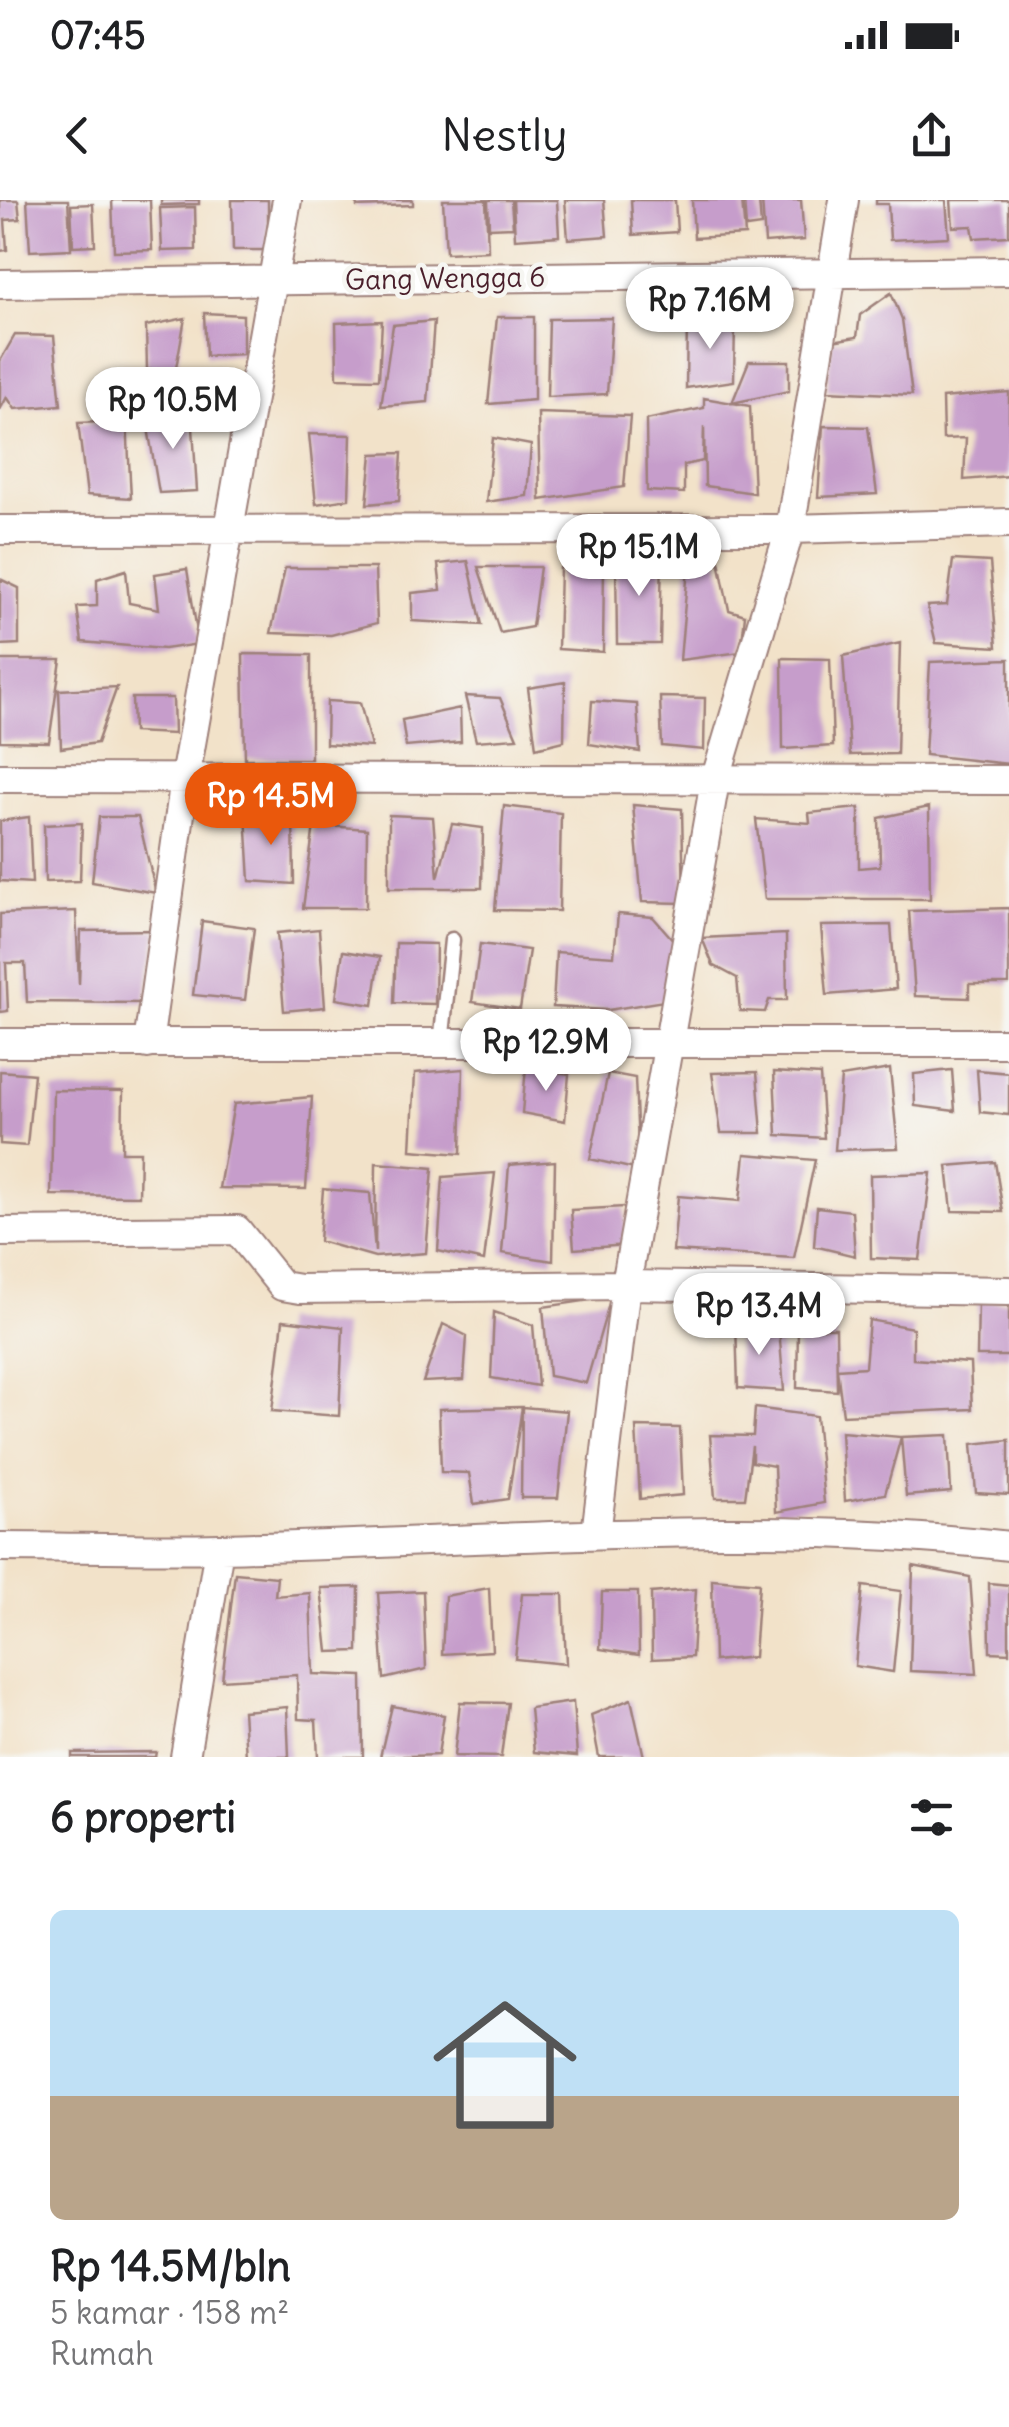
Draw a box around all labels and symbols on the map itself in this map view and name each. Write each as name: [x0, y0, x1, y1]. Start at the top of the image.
street label: Gang Wengga 6: [344, 258, 546, 298]
pin: Rp 7.16M: [607, 267, 813, 352]
pin: Rp 10.5M: [70, 367, 276, 452]
pin: Rp 15.1M: [536, 514, 742, 599]
pin: Rp 14.5M: [168, 763, 374, 848]
pin: Rp 12.9M: [443, 1009, 649, 1094]
pin: Rp 13.4M: [656, 1273, 862, 1358]

